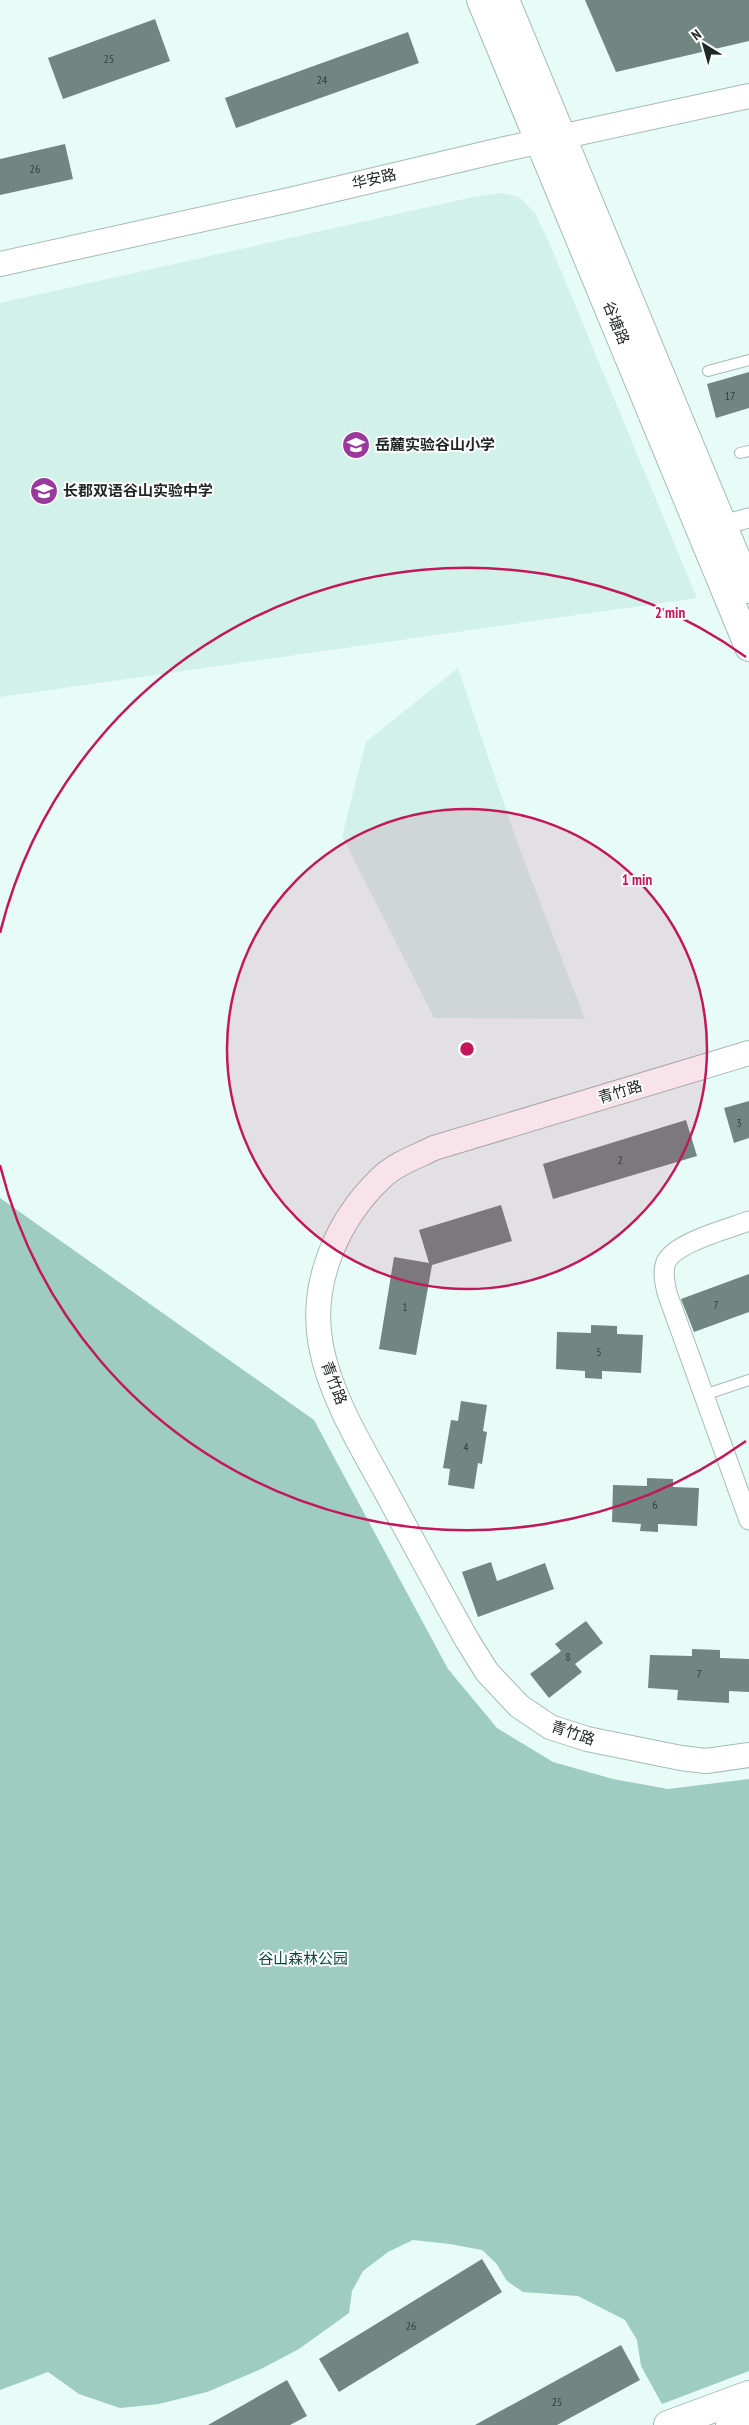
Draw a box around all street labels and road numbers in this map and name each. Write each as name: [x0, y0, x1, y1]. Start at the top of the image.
street label: 华安路: [350, 164, 398, 193]
street label: 谷塘路: [599, 298, 634, 347]
street label: 青竹路: [596, 1076, 644, 1107]
street label: 青竹路: [318, 1358, 351, 1407]
street label: 青竹路: [549, 1716, 598, 1749]

